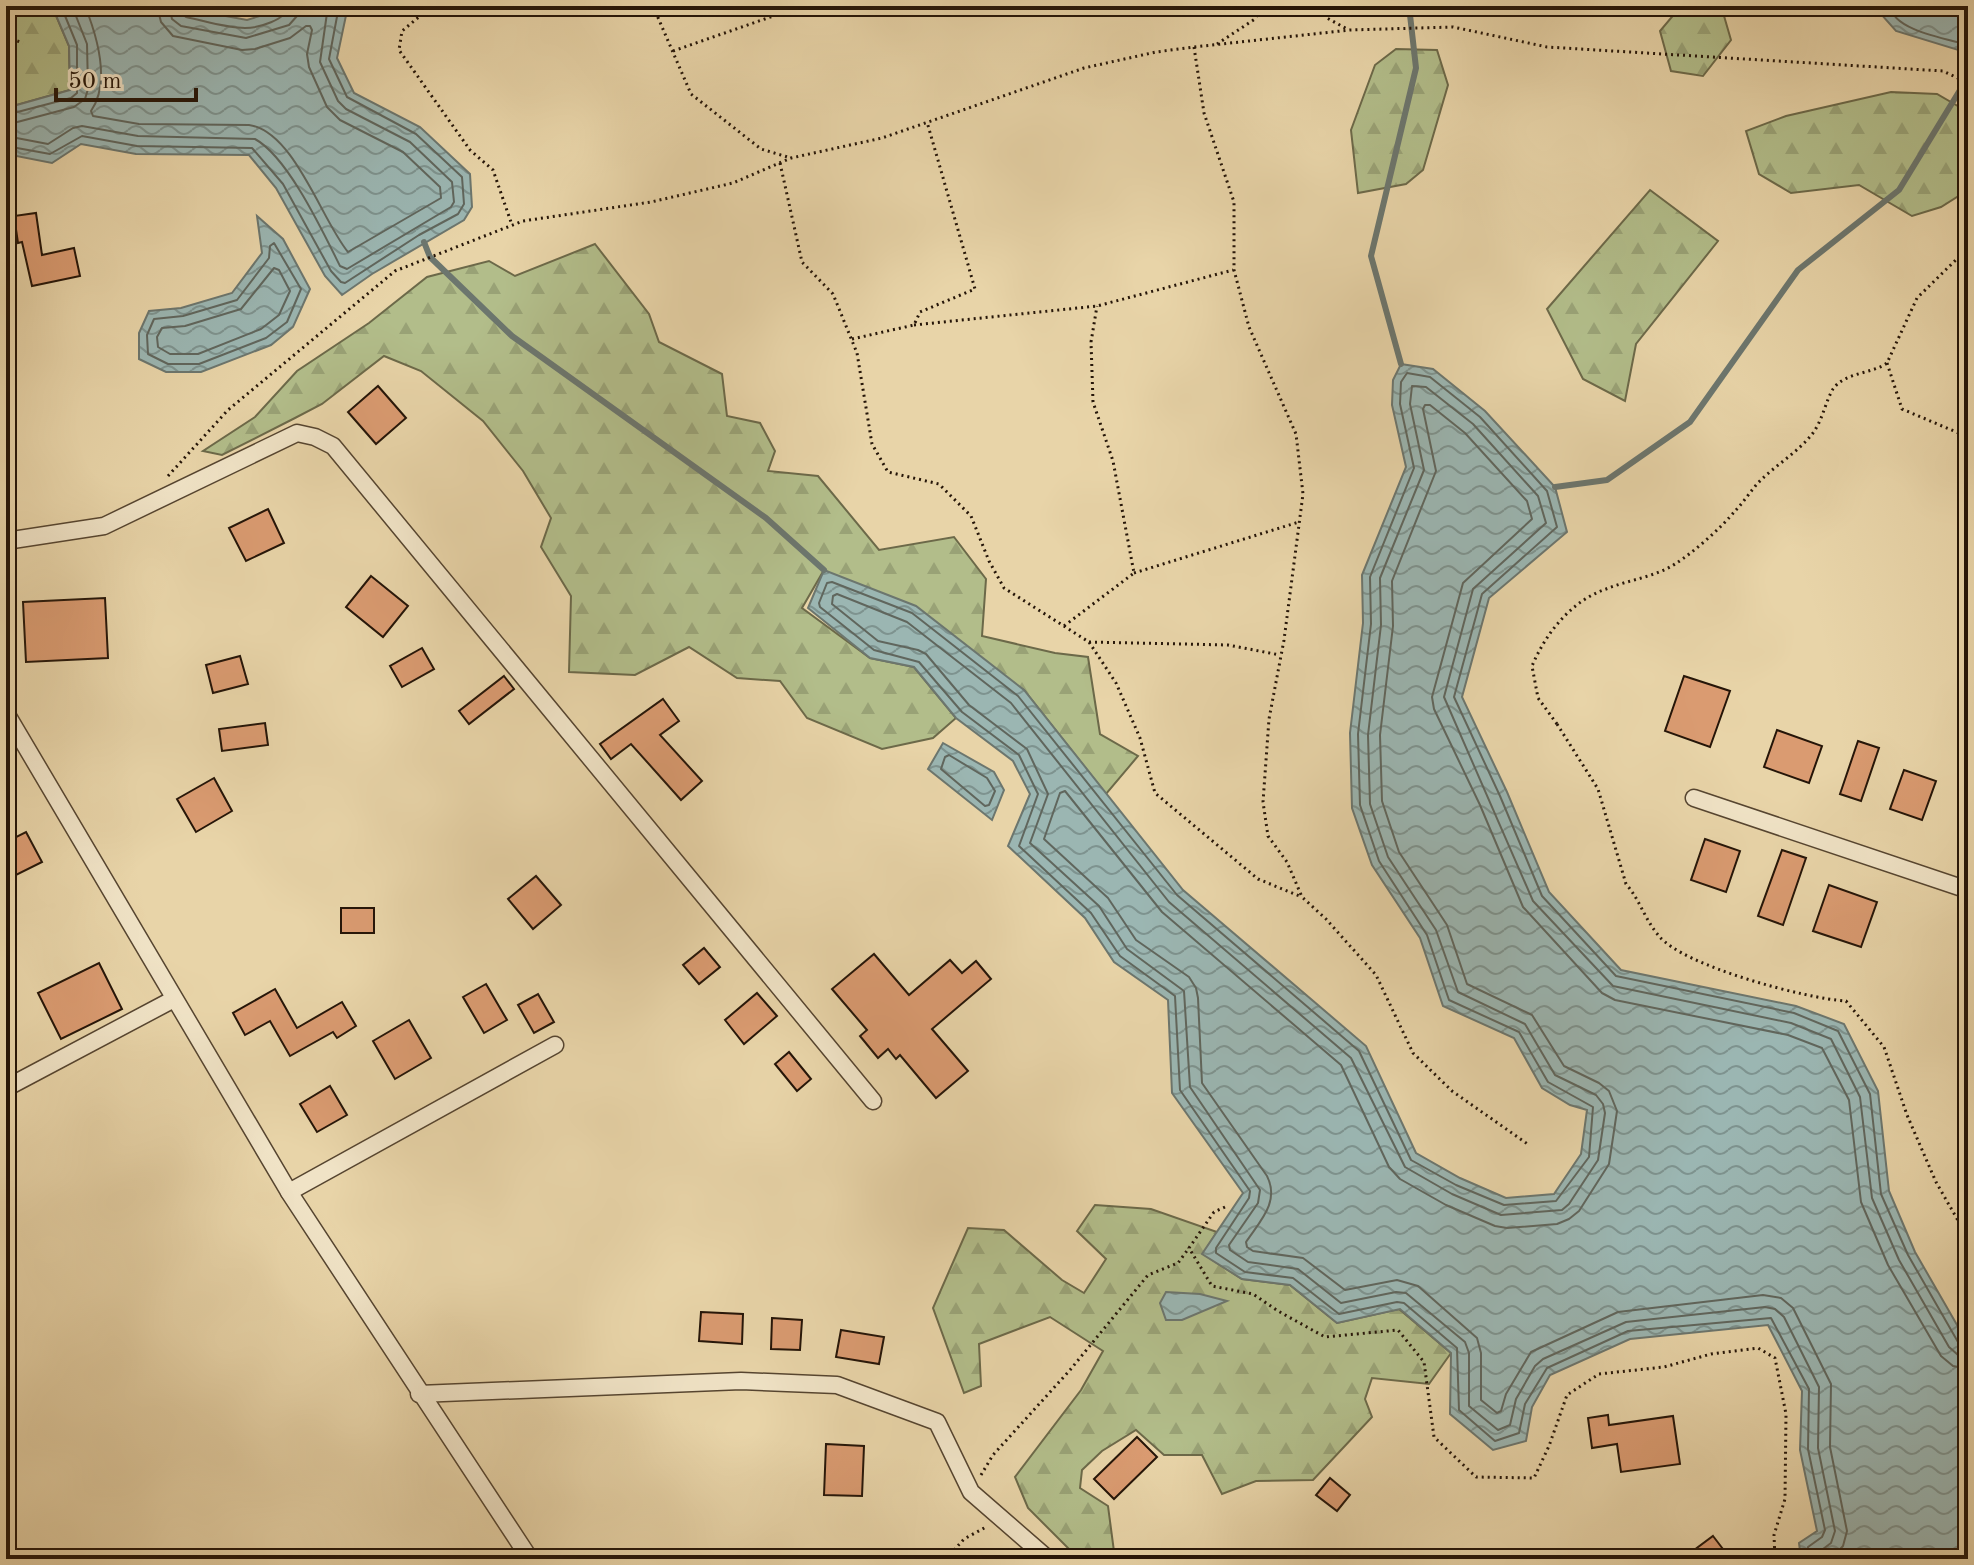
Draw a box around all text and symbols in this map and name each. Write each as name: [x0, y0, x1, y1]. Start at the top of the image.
scale bar: [56, 52, 196, 102]
text: 50 m: [68, 70, 122, 94]

